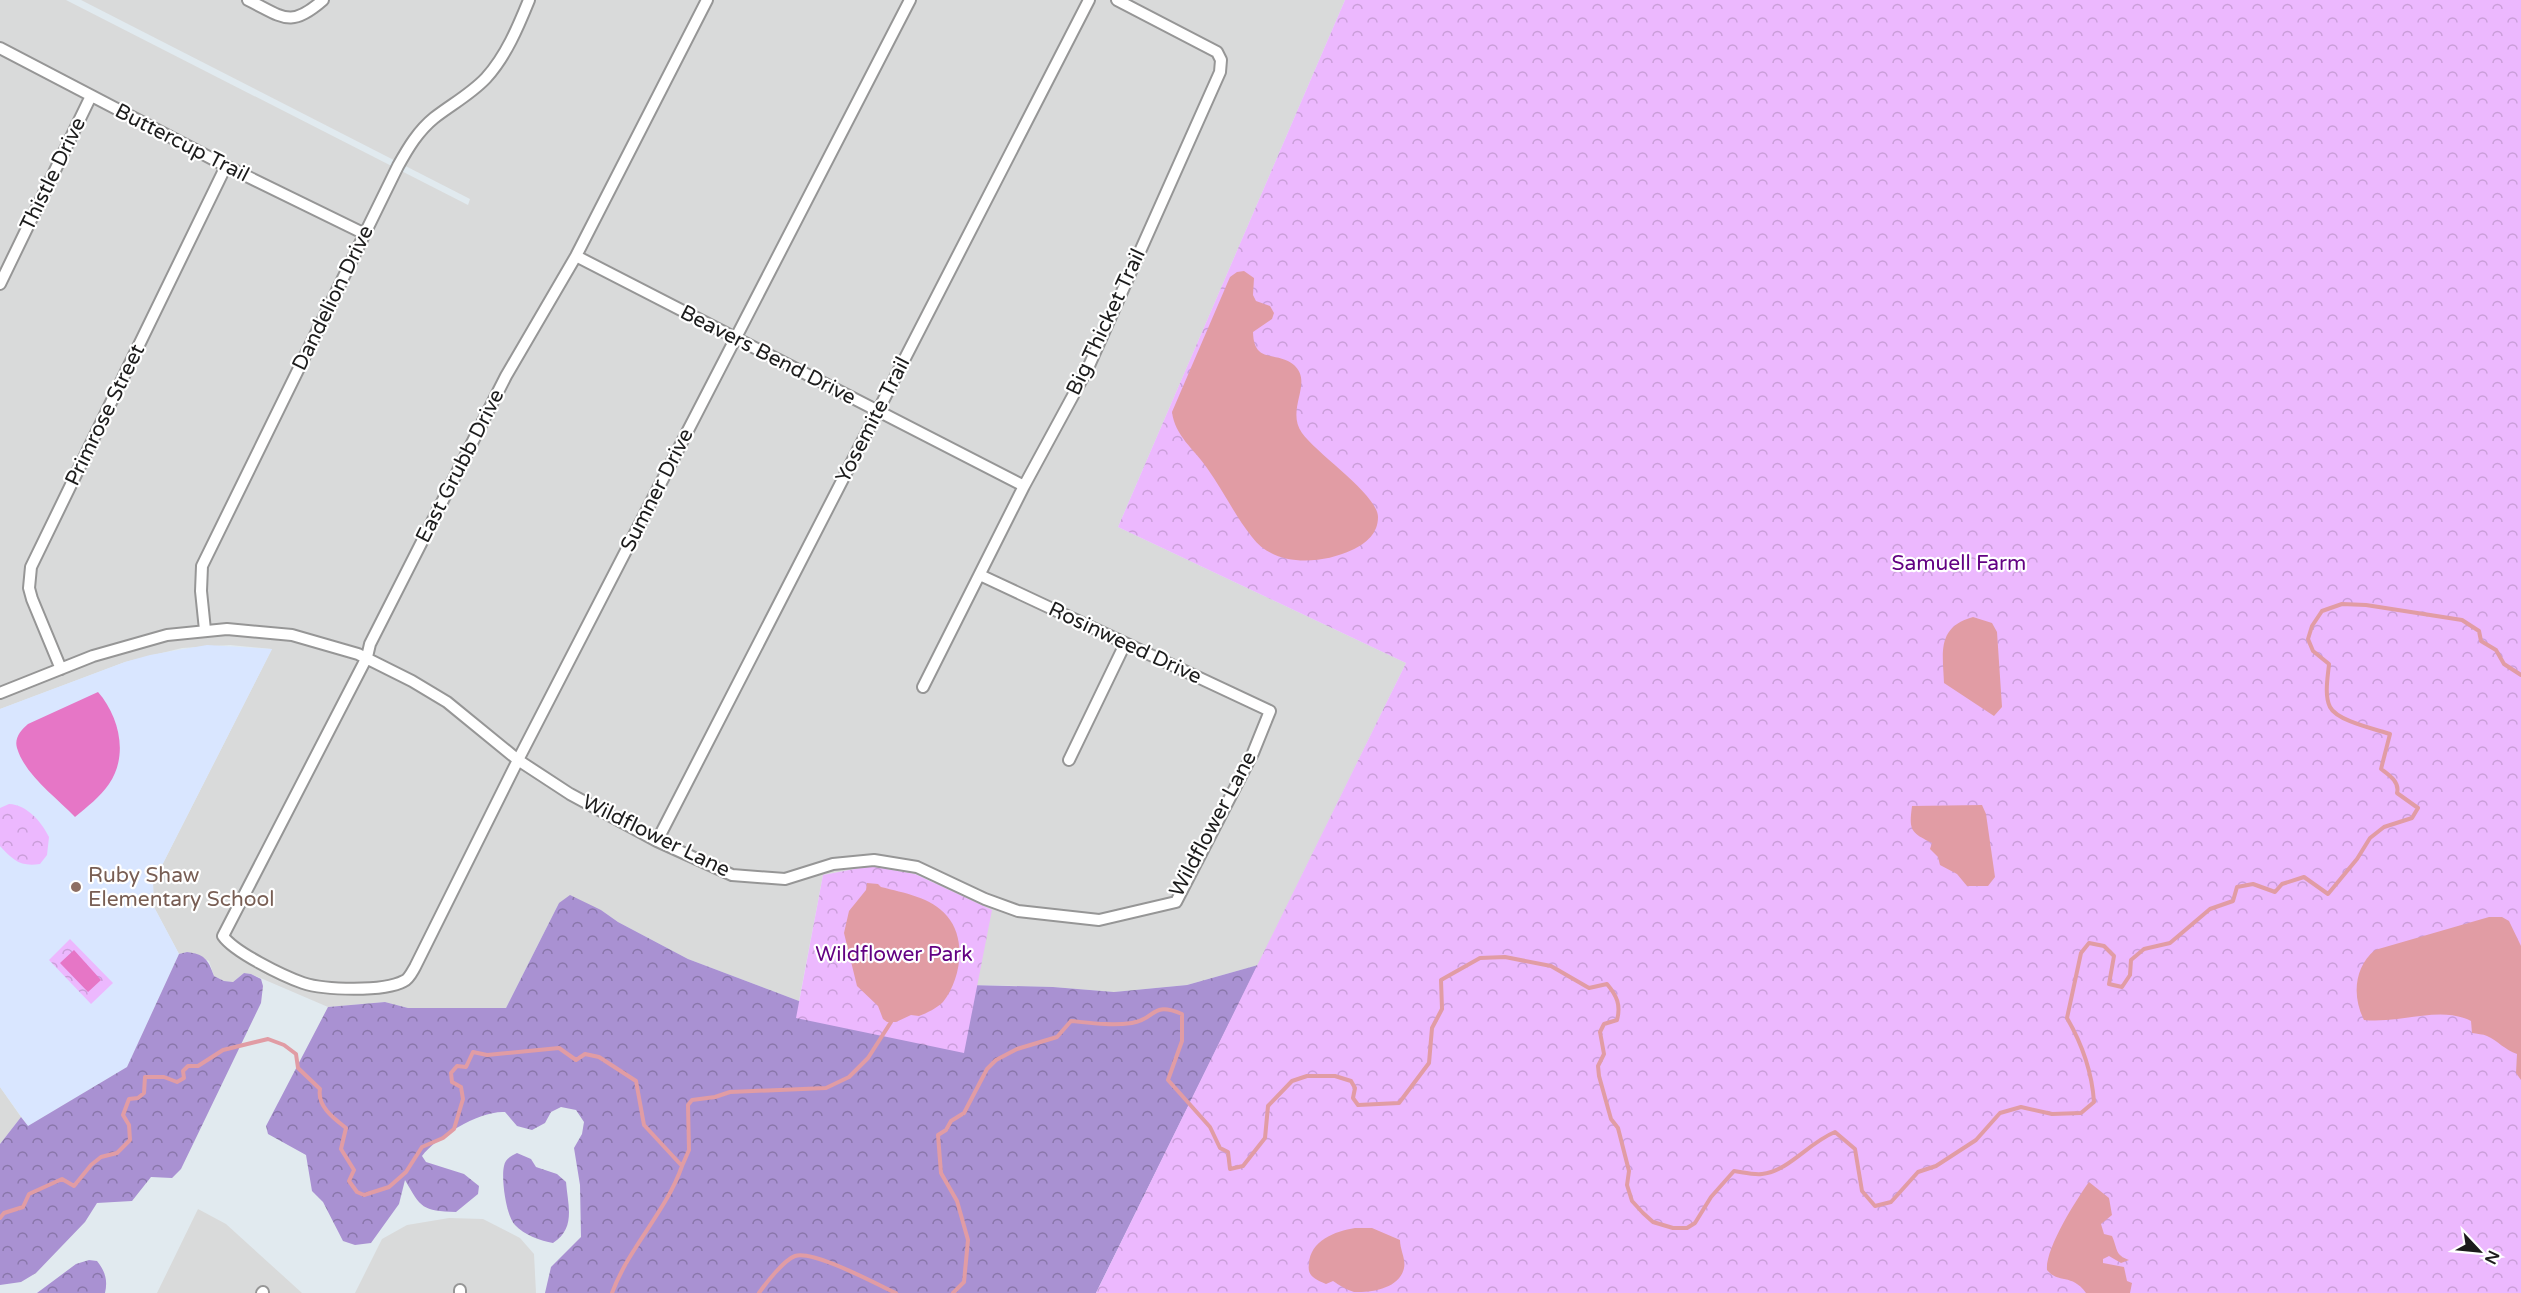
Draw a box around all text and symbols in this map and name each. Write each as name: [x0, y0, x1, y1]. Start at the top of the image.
street label: Buttercup Trail: [111, 98, 253, 188]
street label: Thistle Drive: [15, 113, 91, 235]
street label: Dandelion Drive: [287, 221, 379, 375]
street label: Big Thicket Trail: [1061, 245, 1151, 399]
street label: Beavers Bend Drive: [676, 300, 860, 410]
street label: Primrose Street: [60, 340, 150, 490]
street label: Yosemite Trail: [831, 353, 915, 487]
street label: East Grubb Drive: [411, 385, 510, 547]
street label: Sumner Drive: [615, 424, 699, 556]
park label: Samuell Farm: [1892, 551, 2026, 576]
street label: Rosinweed Drive: [1044, 597, 1206, 690]
street label: Wildflower Lane: [1164, 747, 1262, 901]
street label: Wildflower Lane: [578, 789, 734, 883]
place label: Ruby Shaw Elementary School: [88, 863, 275, 912]
marker: Ruby Shaw Elementary School: [69, 880, 83, 894]
park label: Wildflower Park: [815, 942, 973, 967]
north arrow: [2449, 1221, 2509, 1281]
text: N: [2480, 1247, 2503, 1267]

